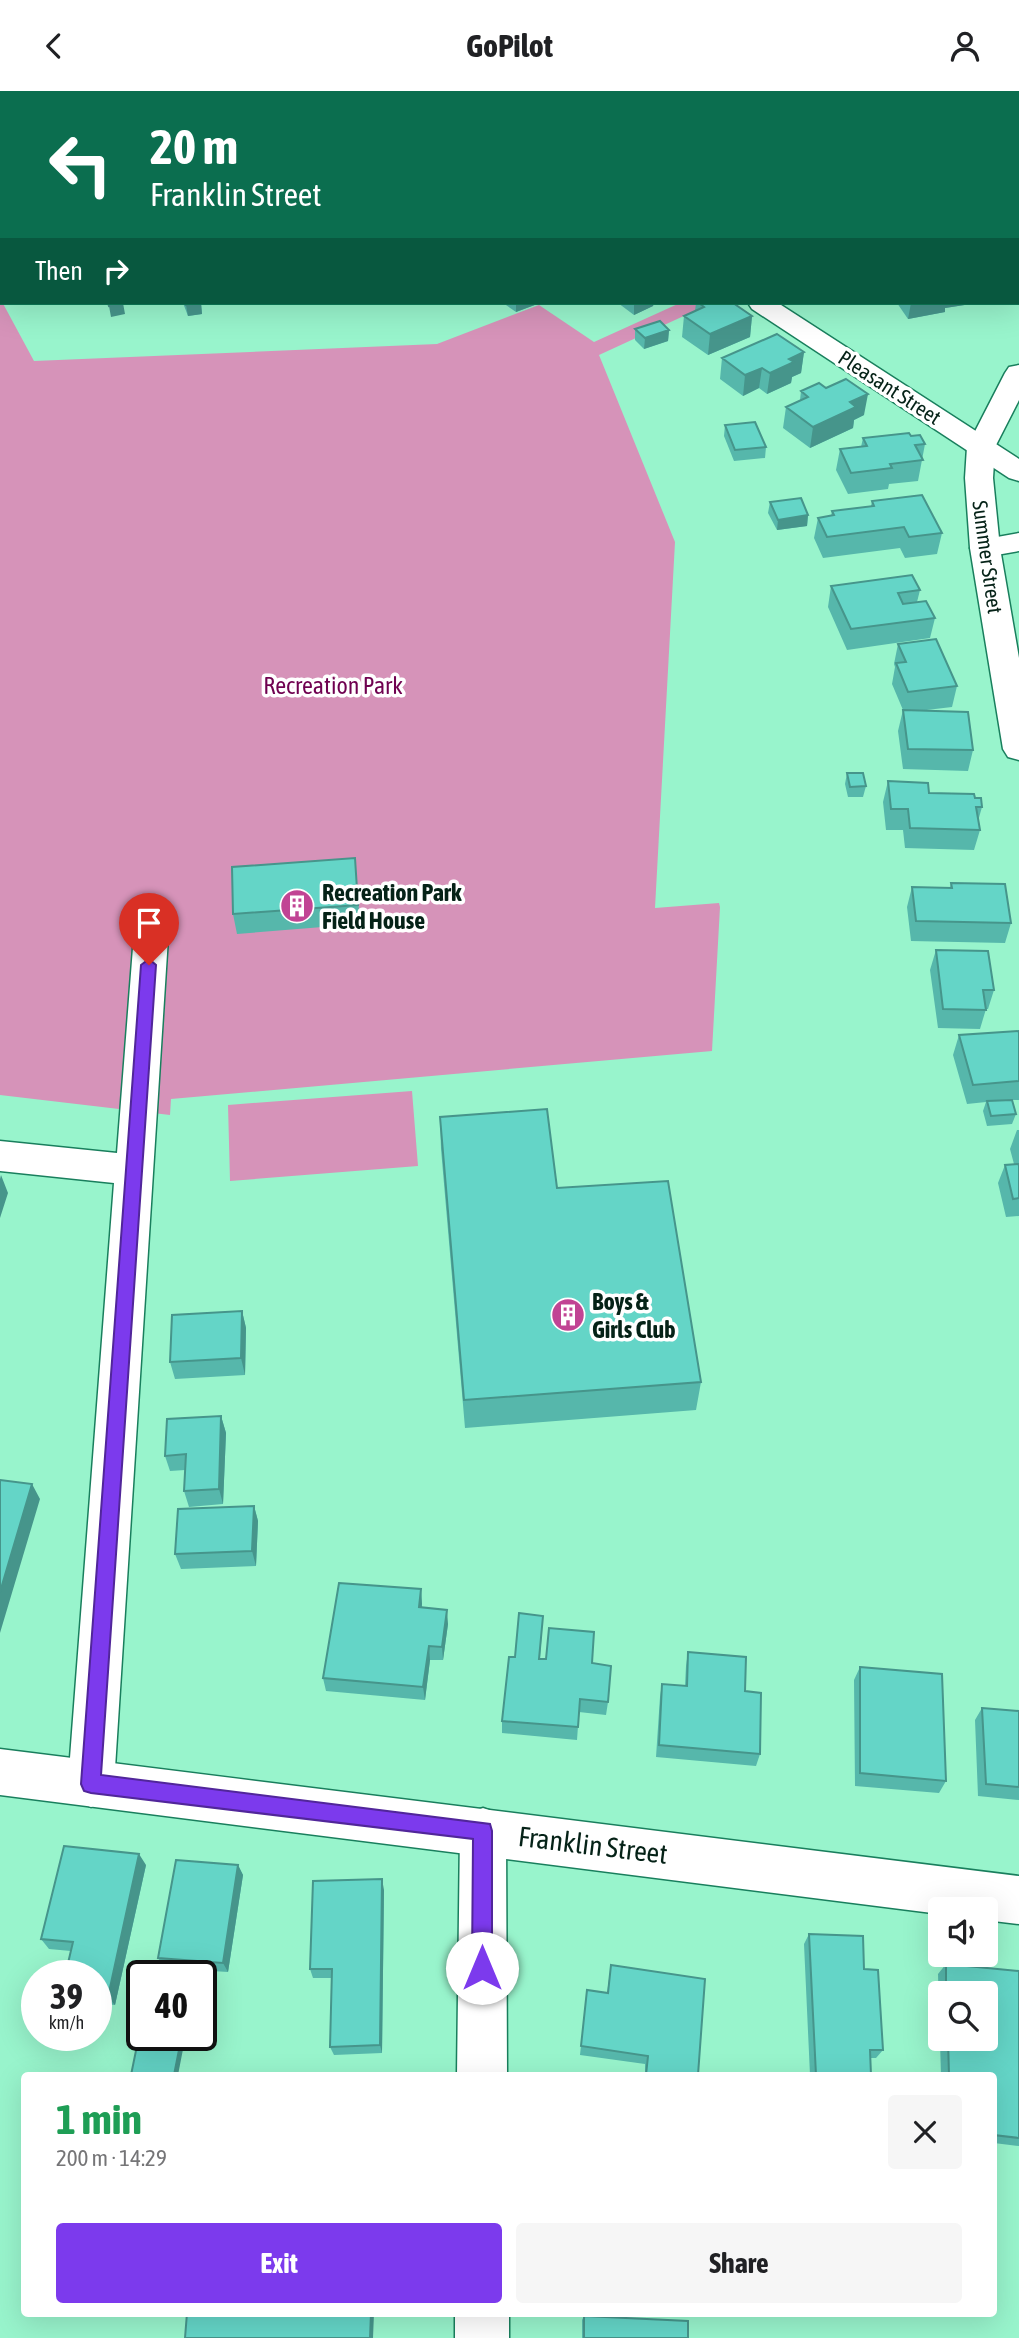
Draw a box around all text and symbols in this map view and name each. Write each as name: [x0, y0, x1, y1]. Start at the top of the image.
icon: back: [35, 27, 73, 65]
text: GoPilot: [466, 27, 553, 64]
icon: person: [946, 27, 984, 65]
text: 20 m: [150, 118, 238, 174]
icon: left: [35, 119, 126, 210]
text: Franklin Street: [150, 176, 322, 213]
icon: right: [97, 252, 135, 290]
text: Then: [35, 256, 83, 286]
street label: Pleasant Street: [834, 345, 946, 429]
street label: Summer Street: [968, 499, 1008, 615]
park label: Recreation Park: [263, 672, 403, 699]
place label: Recreation Park Field House: [322, 879, 462, 934]
building icon: Recreation Park Field House: [278, 887, 316, 925]
pin: [119, 893, 179, 965]
icon: arrive: [130, 904, 168, 942]
place label: Boys & Girls Club: [592, 1288, 676, 1343]
building icon: Boys & Girls Club: [549, 1296, 587, 1334]
street label: Franklin Street: [517, 1820, 669, 1870]
map controls: [928, 1897, 998, 2051]
button: sound: [928, 1897, 998, 1967]
position arrow: [445, 1931, 519, 2005]
speed limit sign: 40: [126, 1960, 217, 2051]
text: 39: [50, 1976, 83, 2016]
button: search: [928, 1981, 998, 2051]
text: km/h: [49, 2012, 84, 2033]
text: 1 min: [56, 2095, 142, 2143]
button: close: [888, 2095, 962, 2169]
text: 200 m · 14:29: [56, 2145, 167, 2171]
button: Exit: [56, 2223, 502, 2303]
button: Share: [516, 2223, 962, 2303]

